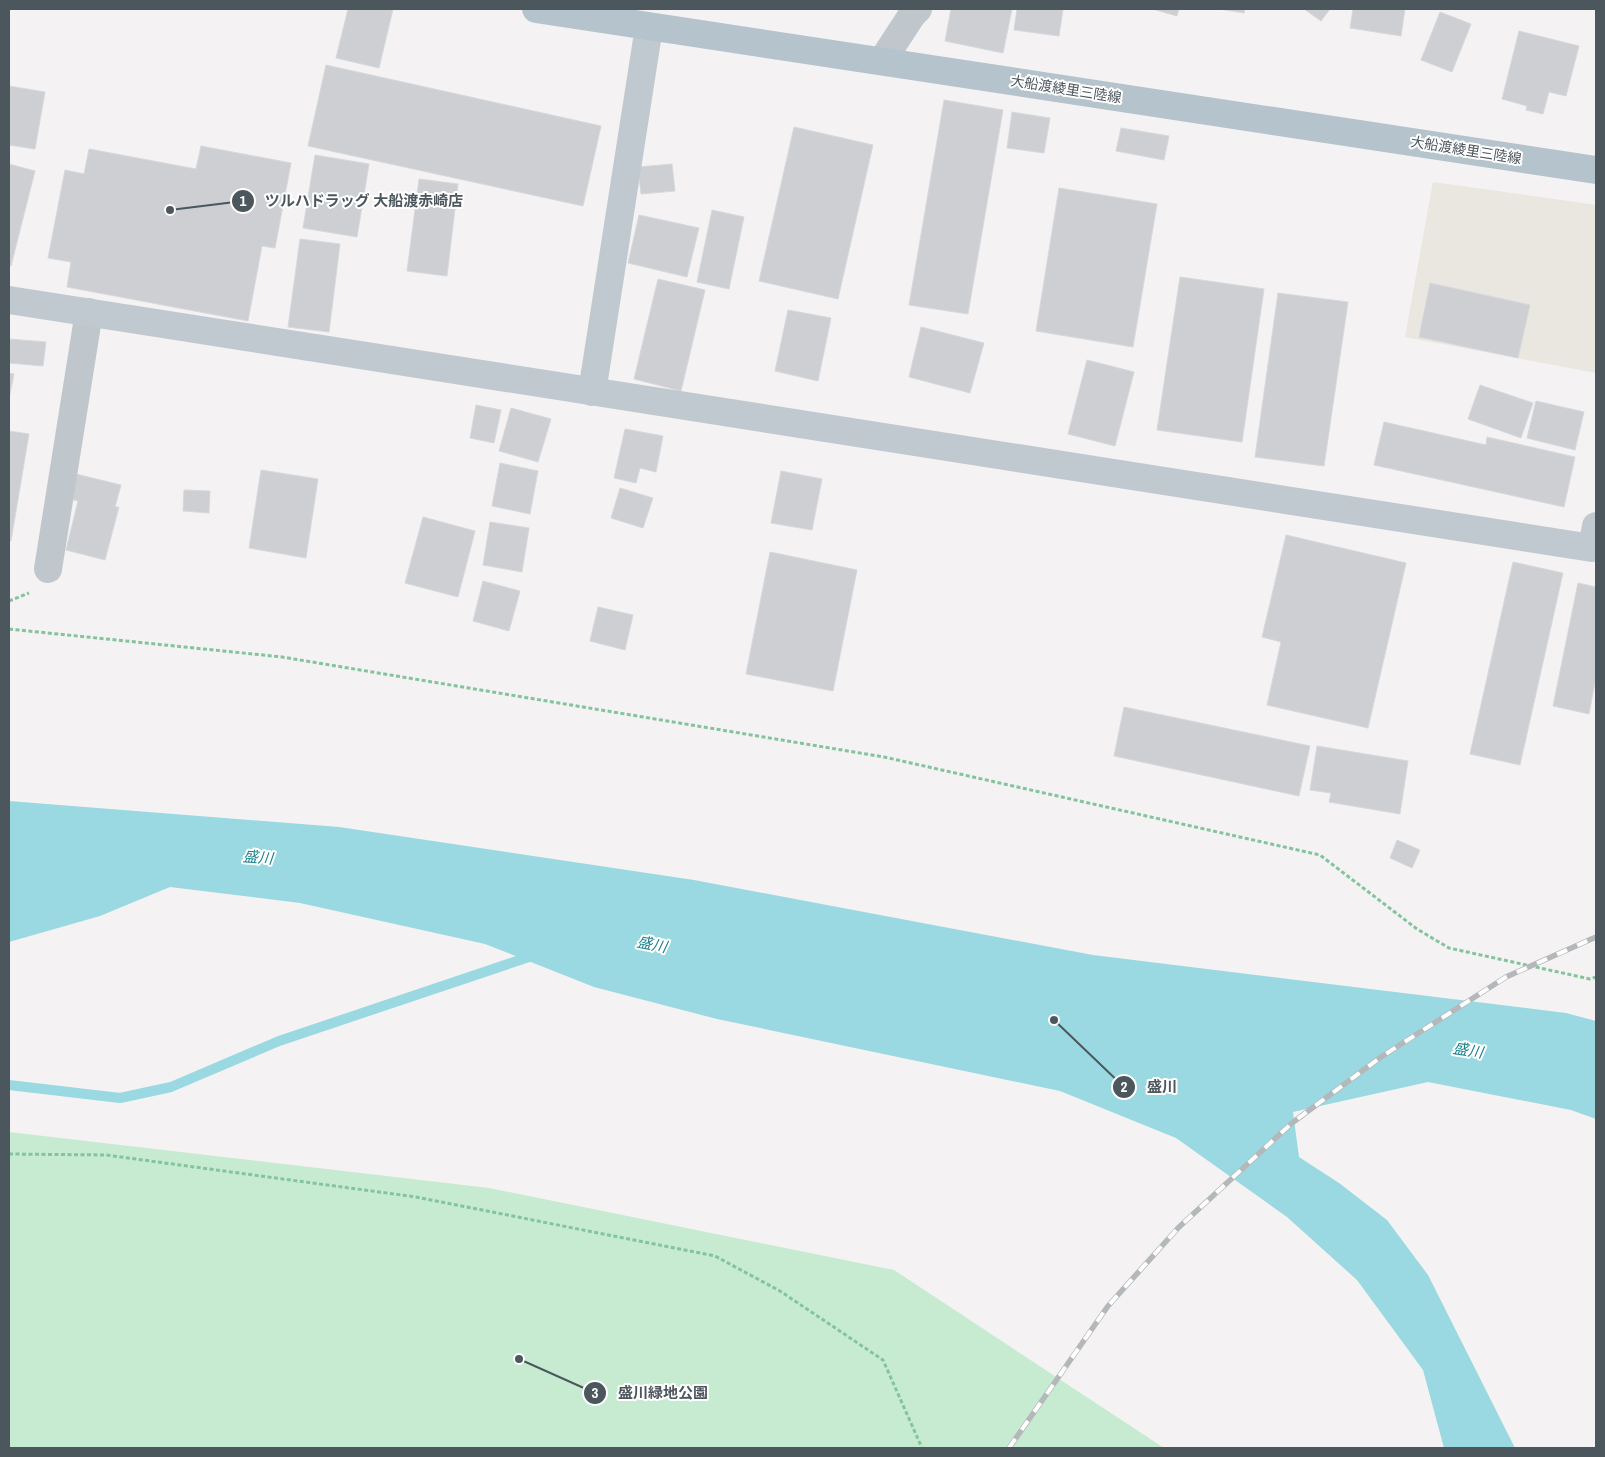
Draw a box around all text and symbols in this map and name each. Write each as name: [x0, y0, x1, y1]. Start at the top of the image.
street label: 大船渡綾里三陸線: [1009, 71, 1123, 107]
street label: 大船渡綾里三陸線: [1409, 132, 1523, 168]
callout: ツルハドラッグ 大船渡赤崎店: [230, 186, 474, 216]
text: 1: [240, 190, 247, 211]
text: ツルハドラッグ 大船渡赤崎店: [265, 190, 463, 211]
water label: 盛川: [242, 845, 276, 869]
water label: 盛川: [635, 931, 671, 958]
water label: 盛川: [1452, 1037, 1486, 1063]
callout: 盛川: [1112, 1072, 1187, 1102]
text: 2: [1121, 1076, 1128, 1097]
text: 盛川: [1147, 1076, 1177, 1097]
callout: 盛川緑地公園: [583, 1378, 718, 1408]
text: 3: [592, 1382, 599, 1403]
text: 盛川緑地公園: [618, 1382, 708, 1403]

